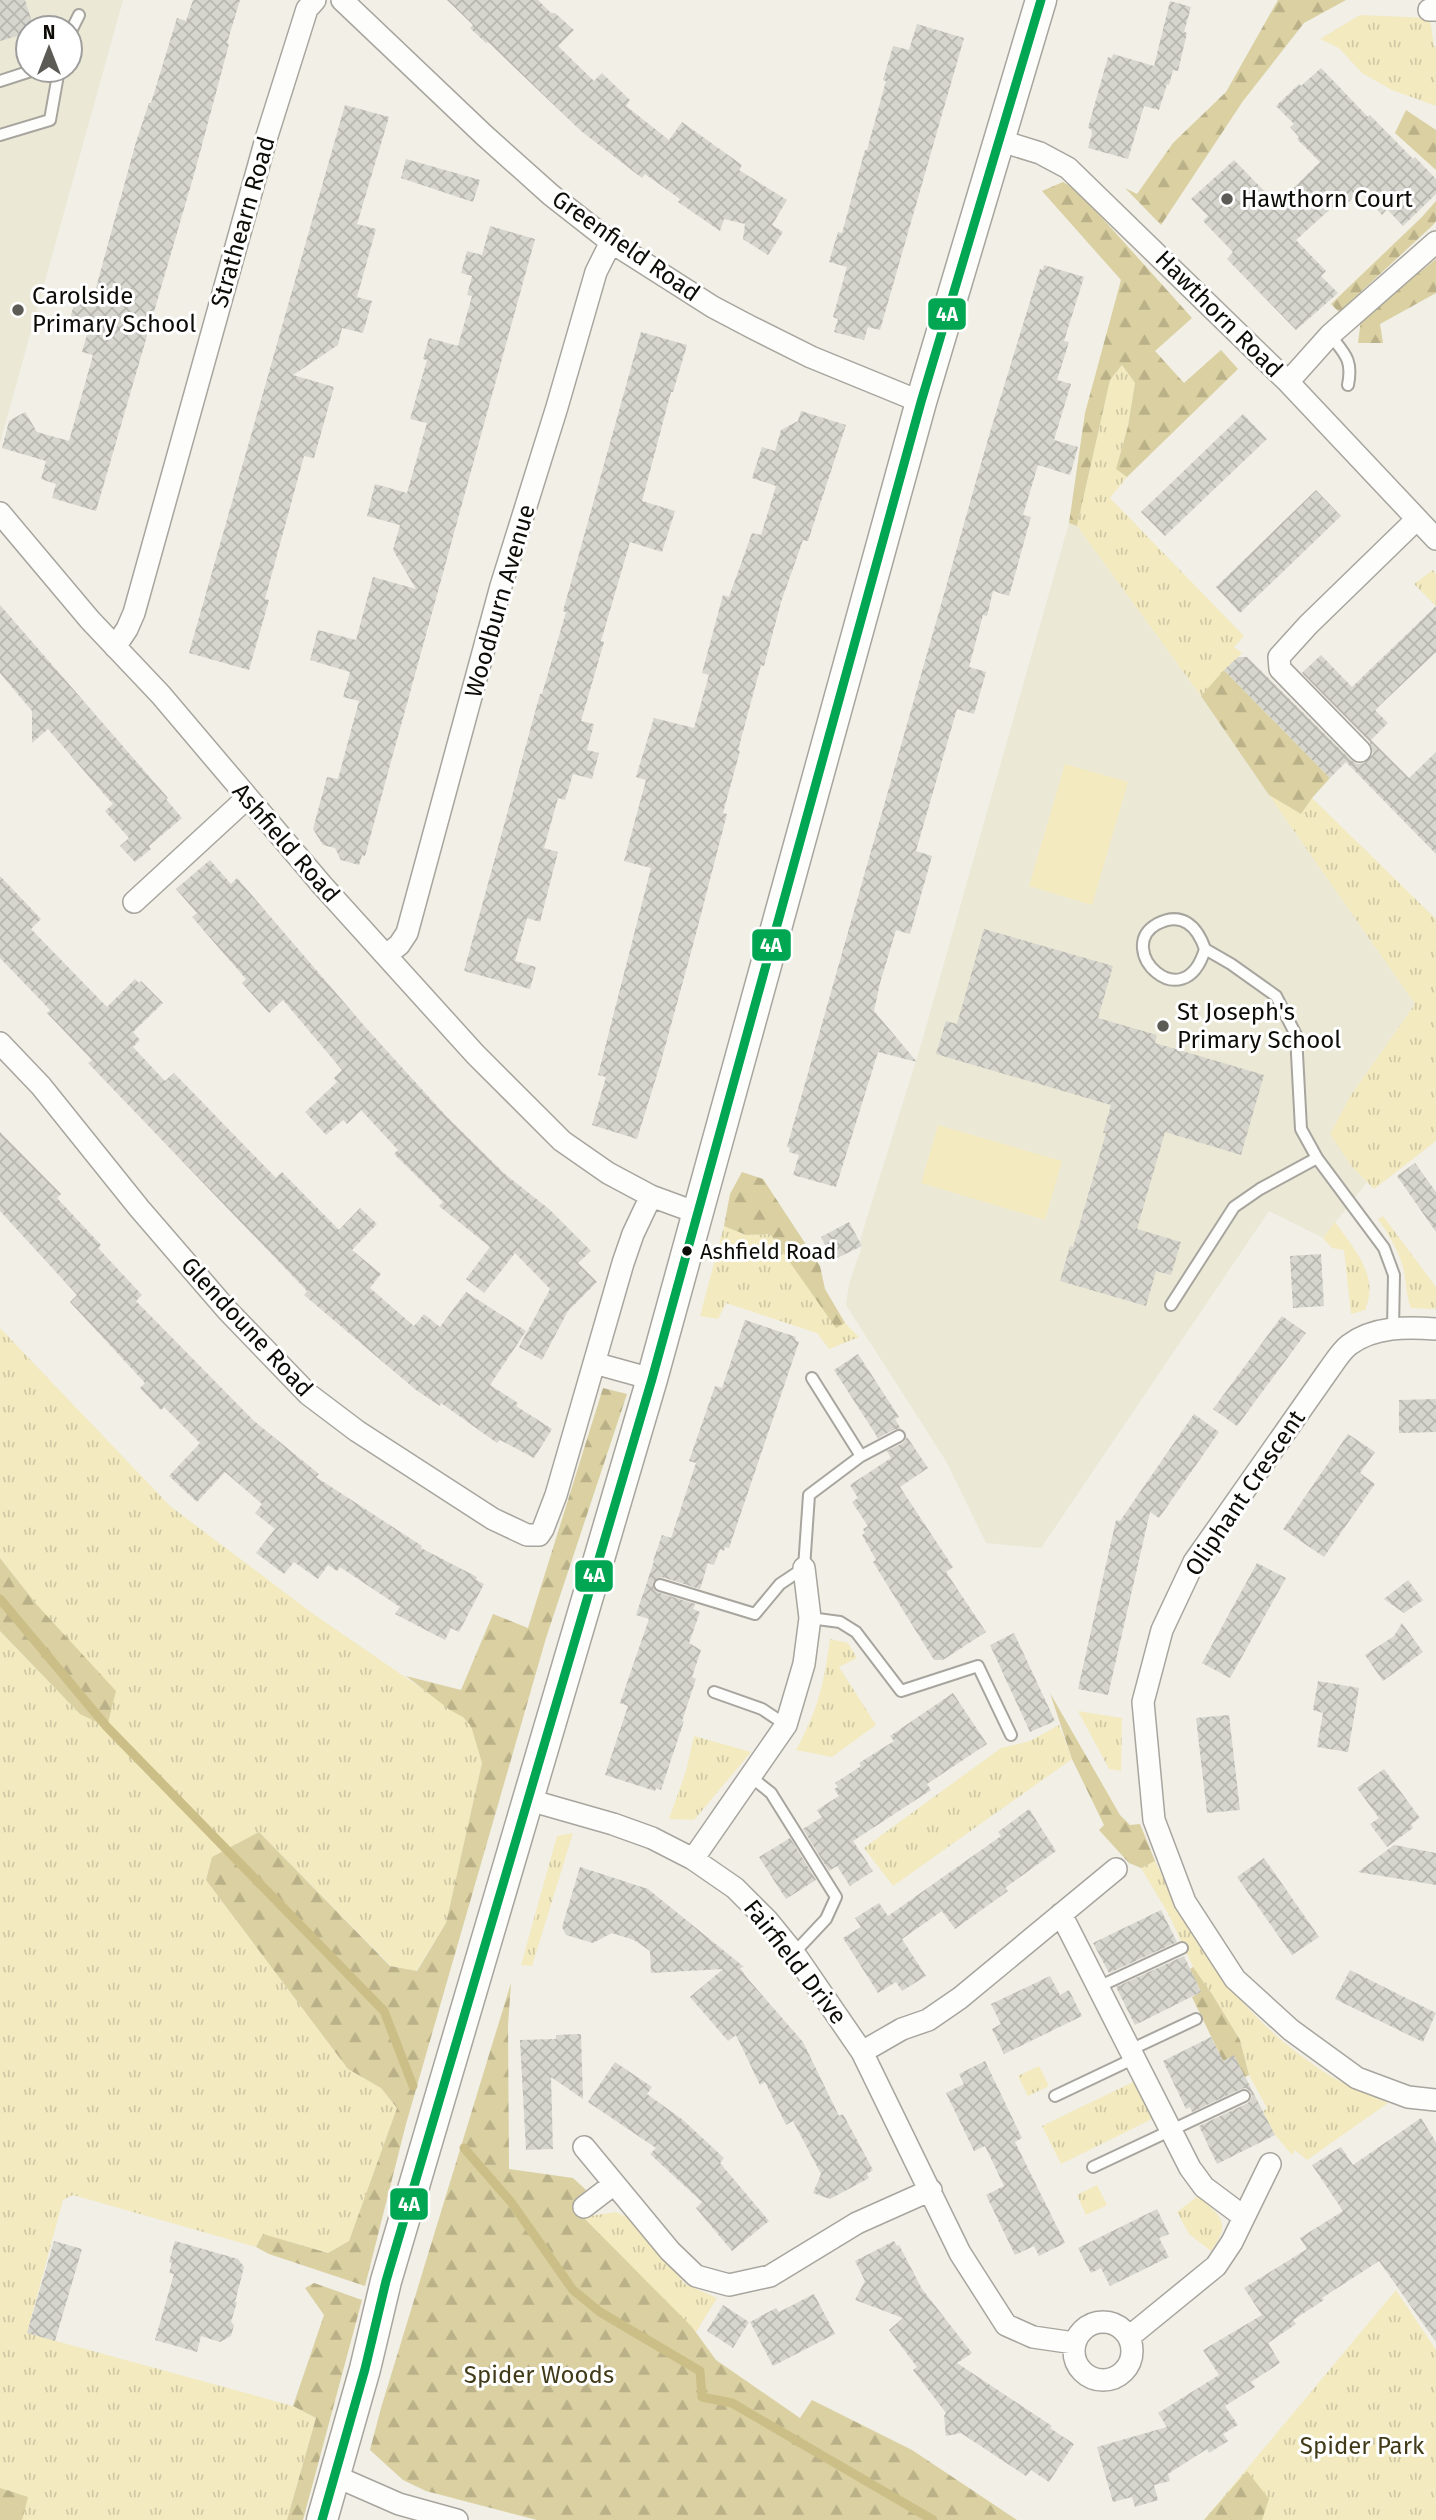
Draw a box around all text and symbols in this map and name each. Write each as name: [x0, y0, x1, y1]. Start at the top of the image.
north arrow: [14, 14, 84, 84]
text: N: [43, 21, 55, 44]
street label: Strathearn Road: [205, 133, 281, 311]
street label: Greenfield Road: [547, 185, 705, 307]
place label: Hawthorn Court: [1241, 185, 1413, 213]
marker: Hawthorn Court: [1219, 191, 1235, 207]
street label: Hawthorn Road: [1150, 245, 1288, 383]
place label: Carolside Primary School: [32, 282, 196, 338]
line badge: 4A: [927, 297, 967, 331]
marker: Carolside Primary School: [10, 302, 26, 318]
text: 4A: [936, 303, 959, 326]
street label: Woodburn Avenue: [459, 501, 541, 701]
street label: Ashfield Road: [227, 778, 345, 908]
line badge: 4A: [751, 928, 792, 962]
text: 4A: [760, 934, 783, 957]
place label: St Joseph's Primary School: [1177, 998, 1341, 1054]
marker: St Joseph's Primary School: [1155, 1018, 1171, 1034]
place label: Ashfield Road: [700, 1238, 836, 1265]
marker: Ashfield Road: [680, 1244, 694, 1258]
street label: Glendoune Road: [175, 1251, 319, 1403]
street label: Oliphant Crescent: [1179, 1405, 1311, 1581]
line badge: 4A: [574, 1559, 614, 1593]
text: 4A: [583, 1564, 606, 1587]
street label: Fairfield Drive: [738, 1894, 852, 2030]
line badge: 4A: [389, 2187, 429, 2221]
text: 4A: [398, 2193, 421, 2216]
park label: Spider Woods: [464, 2361, 614, 2389]
park label: Spider Park: [1300, 2432, 1425, 2460]

